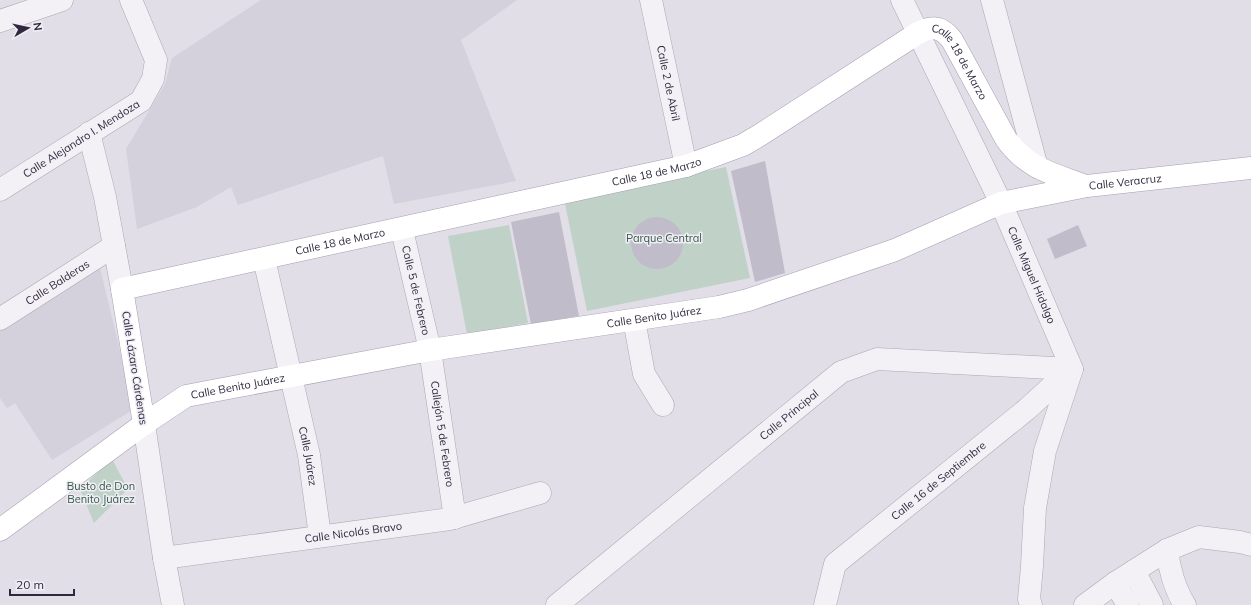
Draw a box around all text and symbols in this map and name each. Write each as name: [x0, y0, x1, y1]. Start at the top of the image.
north arrow: [8, 8, 48, 48]
text: N: [30, 21, 45, 32]
street label: Calle 18 de Marzo: [931, 21, 990, 102]
street label: Calle 2 de Abril: [654, 44, 683, 122]
street label: Calle Alejandro I. Mendoza: [20, 97, 142, 181]
street label: Calle 18 de Marzo: [610, 154, 703, 189]
street label: Calle Veracruz: [1088, 171, 1163, 193]
street label: Calle Miguel Hidalgo: [1005, 224, 1059, 326]
street label: Calle 18 de Marzo: [294, 225, 386, 258]
park label: Parque Central: [626, 231, 702, 245]
street label: Calle 5 de Febrero: [399, 244, 433, 337]
street label: Calle Balderas: [23, 257, 92, 308]
street label: Calle Benito Juárez: [606, 303, 703, 331]
street label: Calle Lázaro Cárdenas: [119, 310, 151, 426]
street label: Calle Benito Juárez: [189, 370, 286, 402]
street label: Callejón 5 de Febrero: [428, 380, 457, 488]
street label: Calle Principal: [757, 386, 821, 443]
street label: Calle Juárez: [296, 425, 320, 487]
street label: Calle 16 de Septiembre: [888, 438, 989, 523]
park label: Busto de Don Benito Juárez: [67, 479, 135, 506]
street label: Calle Nicolás Bravo: [304, 519, 403, 546]
scale bar: [10, 571, 74, 597]
text: 20 m: [16, 577, 44, 592]

